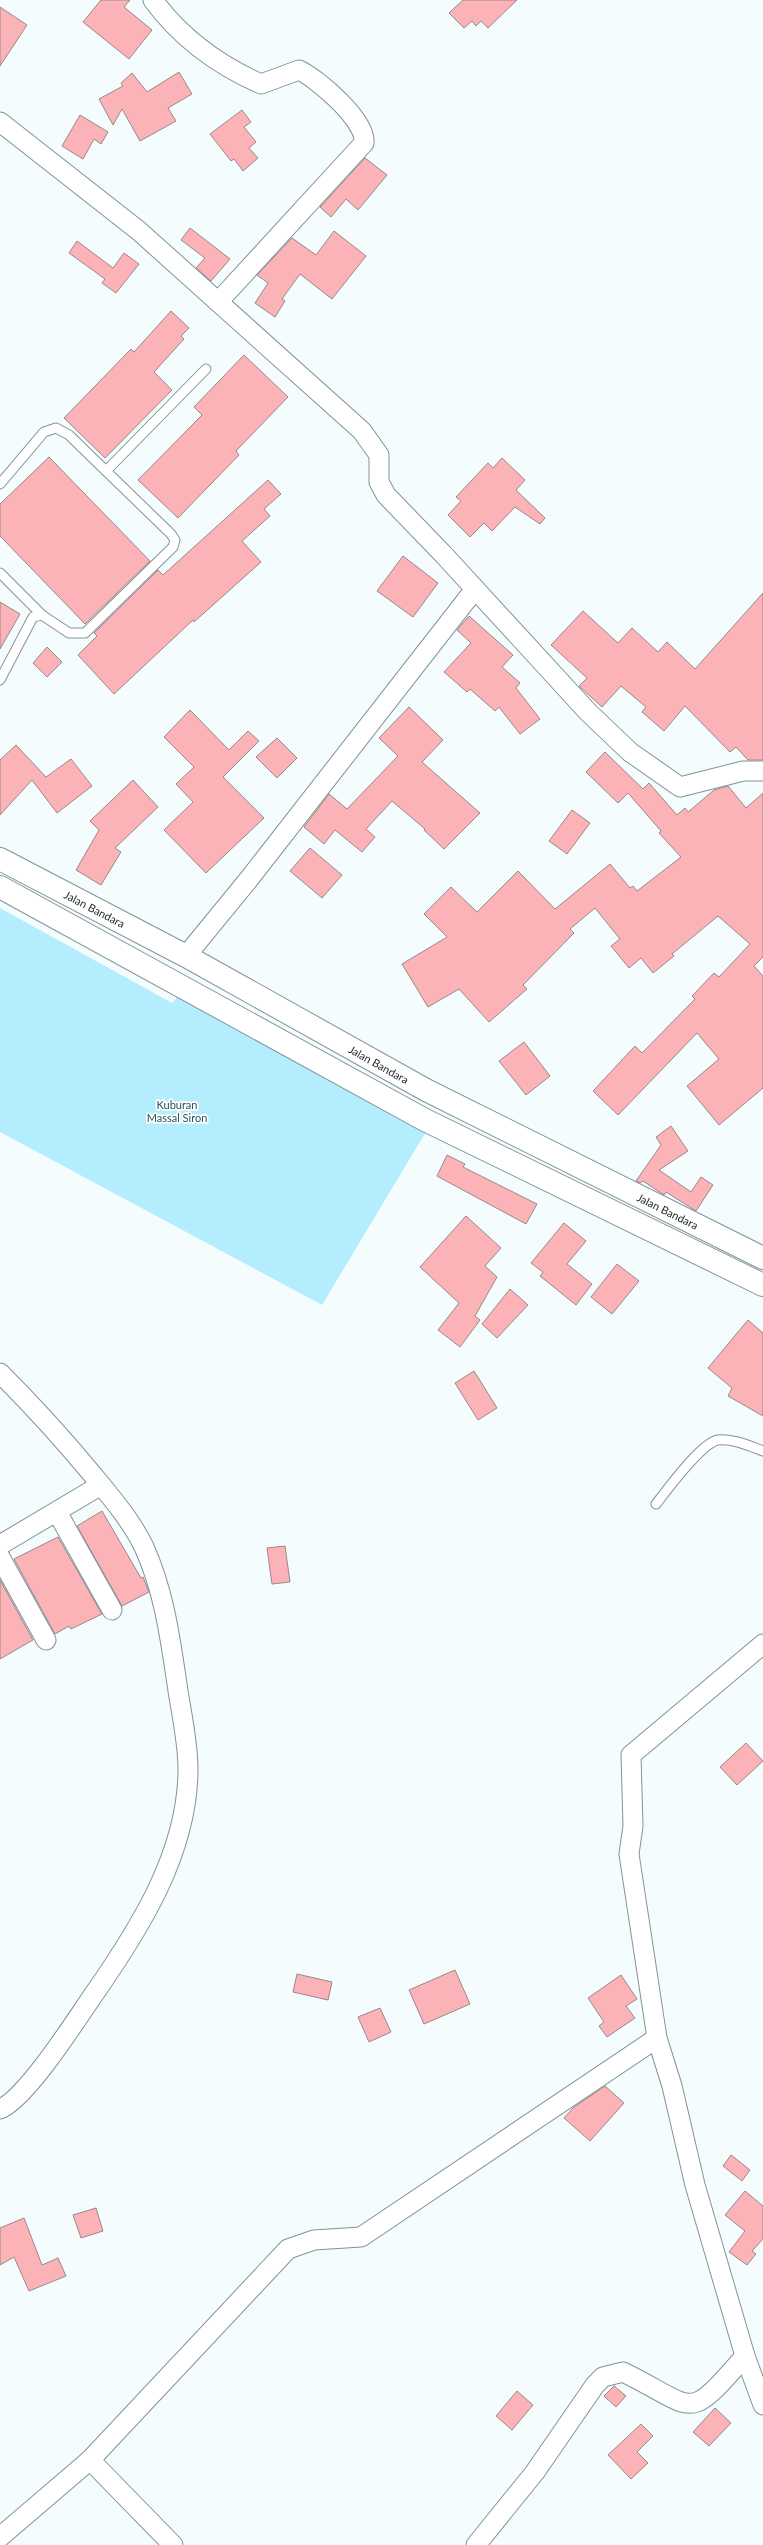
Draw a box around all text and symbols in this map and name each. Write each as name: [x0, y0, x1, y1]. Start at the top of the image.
street label: Jalan Bandara: [62, 887, 127, 930]
street label: Jalan Bandara: [347, 1042, 411, 1086]
park label: Kuburan Massal Siron: [147, 1098, 207, 1124]
street label: Jalan Bandara: [635, 1190, 701, 1231]

